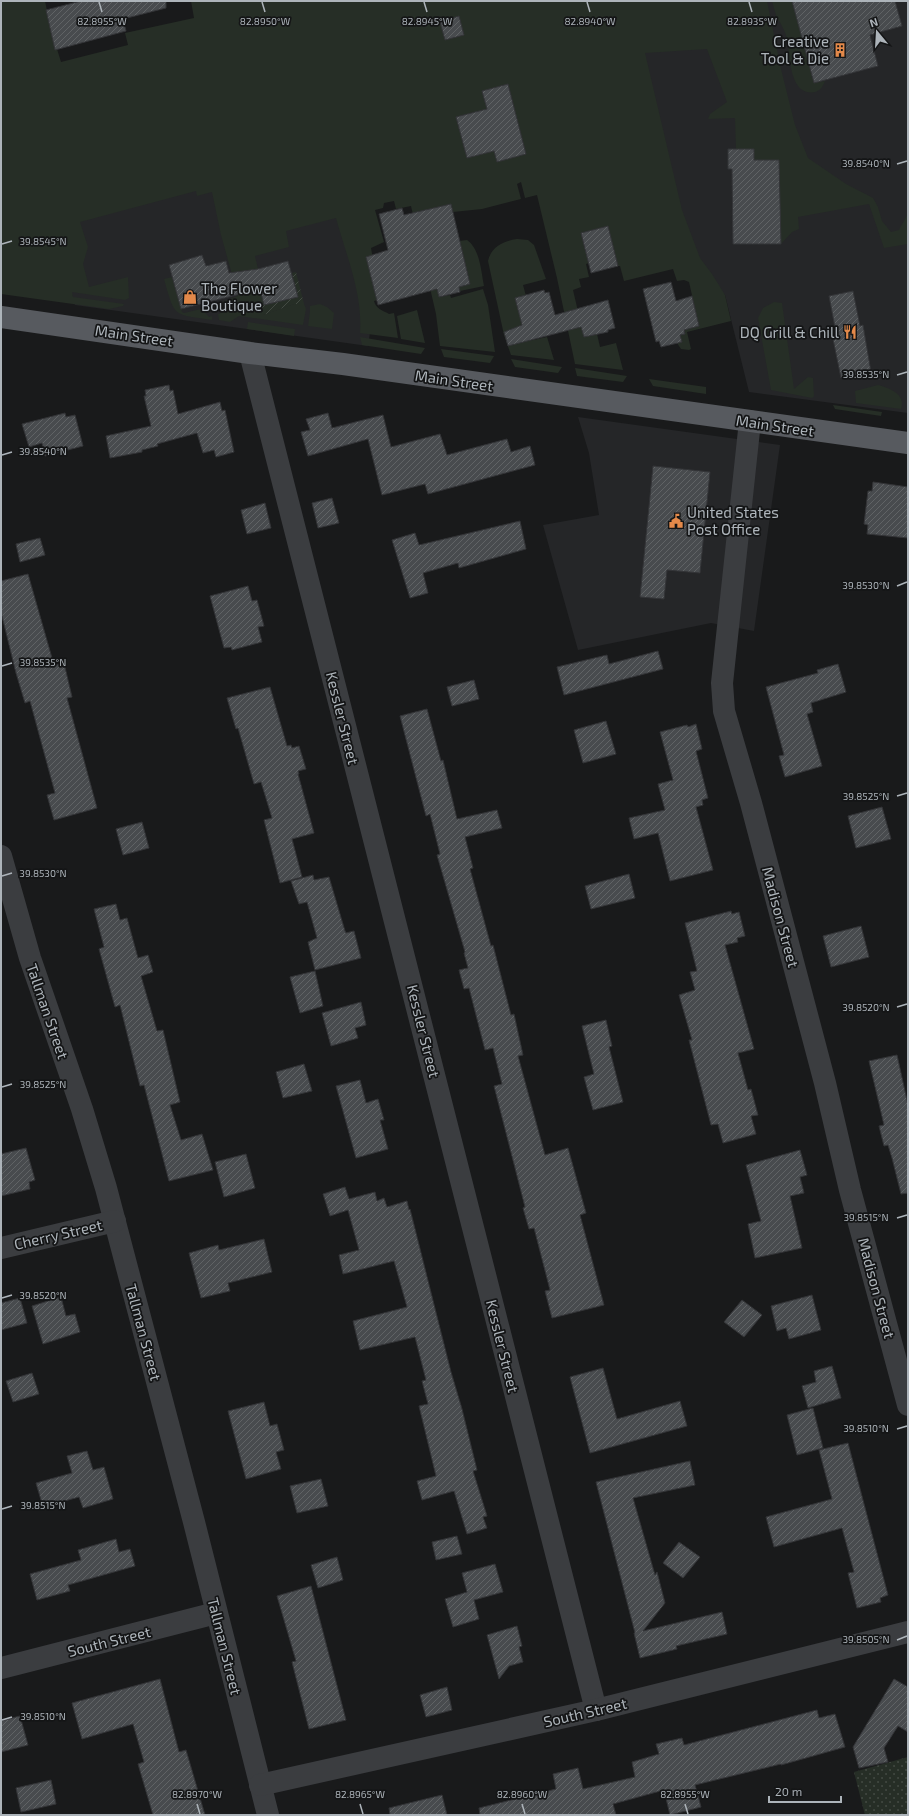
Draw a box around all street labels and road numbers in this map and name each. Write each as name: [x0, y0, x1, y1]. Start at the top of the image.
street label: Main Street: [94, 321, 175, 349]
street label: Main Street: [414, 366, 495, 394]
street label: Main Street: [735, 411, 816, 439]
street label: Kessler Street: [323, 670, 363, 767]
street label: Madison Street: [759, 865, 803, 970]
street label: Tallman Street: [23, 961, 73, 1061]
street label: Kessler Street: [404, 983, 444, 1080]
street label: Cherry Street: [12, 1215, 104, 1253]
street label: Madison Street: [855, 1236, 899, 1341]
street label: Tallman Street: [122, 1282, 166, 1383]
street label: Kessler Street: [483, 1298, 523, 1395]
street label: Tallman Street: [204, 1596, 246, 1697]
street label: South Street: [66, 1622, 153, 1660]
street label: South Street: [542, 1694, 629, 1730]

